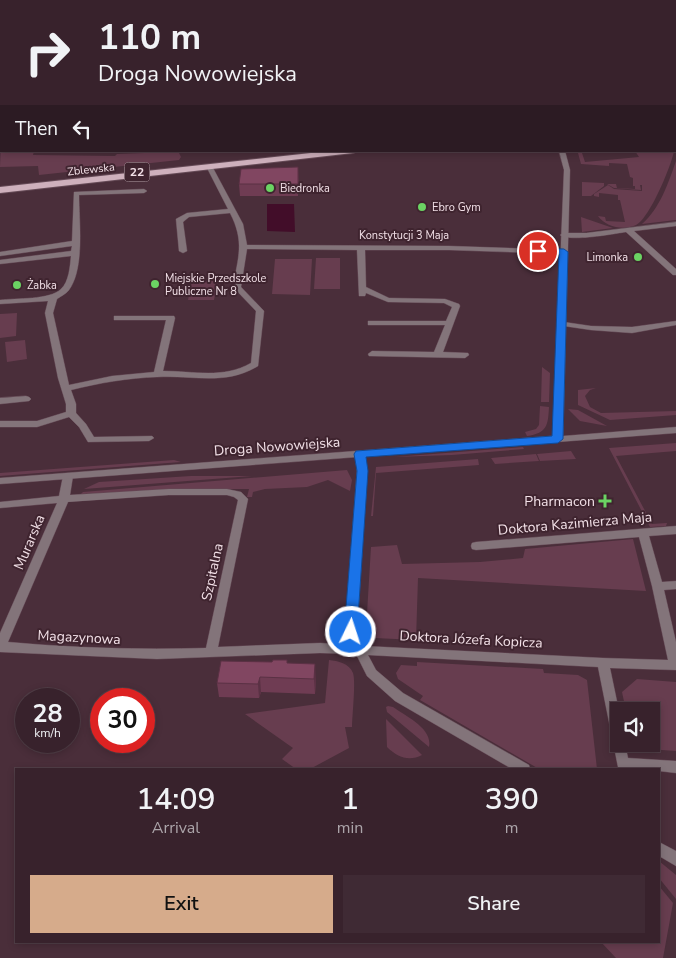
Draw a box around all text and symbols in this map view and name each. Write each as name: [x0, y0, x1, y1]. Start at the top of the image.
text: 110 m: [98, 14, 201, 61]
icon: right: [15, 20, 80, 85]
text: Droga Nowowiejska: [98, 59, 297, 89]
icon: left: [68, 115, 96, 143]
text: Then: [15, 116, 58, 142]
street label: Zblewska: [67, 160, 116, 179]
road number: 22: [124, 162, 150, 182]
place label: Biedronka: [280, 181, 330, 196]
marker: Biedronka: [264, 182, 276, 194]
place label: Ebro Gym: [432, 200, 481, 215]
marker: Ebro Gym: [416, 201, 428, 213]
street label: Konstytucji 3 Maja: [359, 228, 449, 243]
pin: [517, 230, 559, 272]
icon: arrive: [524, 237, 552, 265]
place label: Limonka: [586, 250, 628, 265]
marker: Limonka: [632, 251, 644, 263]
place label: Miejskie Przedszkole Publiczne Nr 8: [165, 271, 266, 299]
place label: Żabka: [27, 278, 57, 293]
marker: Miejskie Przedszkole Publiczne Nr 8: [149, 278, 161, 290]
marker: Żabka: [11, 279, 23, 291]
street label: Droga Nowowiejska: [213, 433, 341, 460]
place label: Pharmacon: [524, 492, 595, 511]
marker: Pharmacon: [599, 495, 611, 507]
street label: Doktora Kazimierza Maja: [497, 507, 653, 540]
street label: Murarska: [9, 512, 50, 573]
street label: Szpitalna: [197, 542, 228, 603]
position arrow: [324, 605, 376, 657]
street label: Magazynowa: [37, 626, 121, 649]
street label: Doktora Józefa Kopicza: [399, 626, 543, 653]
speed limit sign: 30: [90, 688, 155, 753]
text: 28: [32, 697, 63, 731]
map controls: [610, 702, 660, 752]
button: sound: [610, 702, 660, 752]
text: km/h: [34, 725, 61, 741]
text: 14:09: [136, 779, 215, 820]
text: 1: [341, 779, 359, 820]
text: 390: [485, 779, 539, 820]
text: Arrival: [152, 817, 200, 839]
text: min: [337, 817, 363, 839]
text: m: [505, 817, 519, 839]
button: Exit: [30, 875, 333, 933]
button: Share: [343, 875, 645, 933]

